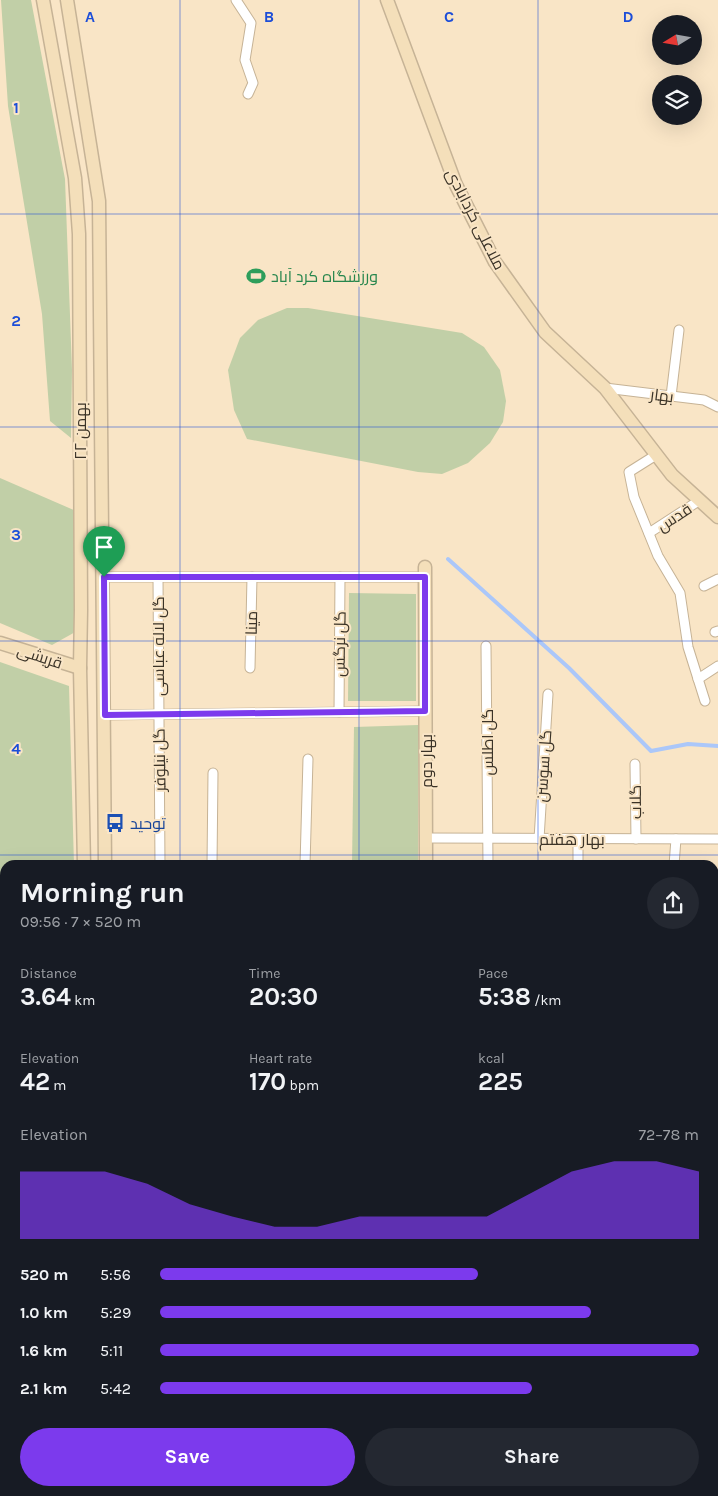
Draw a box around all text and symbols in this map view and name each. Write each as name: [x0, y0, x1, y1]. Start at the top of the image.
text: A: [85, 7, 95, 26]
text: B: [264, 7, 274, 26]
text: C: [444, 7, 454, 26]
text: D: [623, 7, 634, 26]
north arrow: [652, 15, 702, 65]
map controls: [652, 15, 702, 125]
button: layers: [652, 75, 702, 125]
text: 1: [13, 98, 19, 117]
street label: ملاعلی کردابادی: [441, 165, 509, 274]
sports icon: ورزشگاه کرد آباد: [245, 265, 267, 287]
place label: ورزشگاه کرد آباد: [271, 267, 378, 286]
text: 2: [11, 311, 21, 330]
street label: بهار: [648, 384, 675, 407]
street label: ۲۲ بهمن: [71, 402, 91, 460]
street label: قدس: [653, 499, 696, 536]
text: 3: [11, 525, 21, 544]
pin: [83, 526, 125, 577]
icon: arrive: [90, 533, 118, 561]
street label: گل لاله عباسی: [149, 596, 169, 696]
street label: مینا: [242, 611, 261, 635]
street label: گل نرگس: [329, 611, 351, 677]
street label: قریشی: [14, 640, 65, 674]
street label: گل اطلس: [478, 709, 498, 775]
street label: گل نیلوفر: [149, 728, 171, 793]
street label: گل سوسن: [531, 729, 556, 803]
street label: بهار دوم: [417, 734, 438, 788]
text: 4: [11, 739, 21, 758]
street label: گلاب: [626, 785, 645, 819]
bus stop icon: توحید: [104, 812, 126, 834]
place label: توحید: [130, 814, 166, 833]
street label: بهار هفتم: [539, 830, 605, 851]
text: Morning run: [20, 876, 185, 909]
button: share: [647, 877, 699, 929]
text: 09:56 · 7 × 520 m: [20, 912, 141, 931]
text: Distance: [20, 965, 77, 982]
text: Time: [249, 965, 280, 982]
text: Pace: [478, 965, 508, 982]
text: 3.64: [20, 982, 71, 1011]
text: 20:30: [249, 982, 318, 1011]
text: 5:38: [478, 982, 531, 1011]
text: km: [71, 992, 95, 1009]
text: /km: [531, 992, 561, 1009]
text: Elevation: [20, 1050, 79, 1067]
text: Heart rate: [249, 1050, 312, 1067]
text: kcal: [478, 1050, 505, 1067]
text: 42: [20, 1067, 50, 1096]
text: 170: [249, 1067, 286, 1096]
text: 225: [478, 1067, 523, 1096]
text: m: [50, 1077, 66, 1094]
text: bpm: [286, 1077, 319, 1094]
text: Elevation: [20, 1125, 88, 1144]
text: 72–78 m: [639, 1125, 699, 1144]
text: 520 m: [20, 1265, 68, 1284]
text: 5:56: [100, 1265, 131, 1284]
text: 1.0 km: [20, 1303, 68, 1322]
text: 5:29: [100, 1303, 131, 1322]
text: 1.6 km: [20, 1341, 68, 1360]
text: 5:11: [100, 1341, 123, 1360]
text: 2.1 km: [20, 1379, 68, 1398]
text: 5:42: [100, 1379, 131, 1398]
button: Save: [20, 1428, 355, 1486]
button: Share: [365, 1428, 699, 1486]

